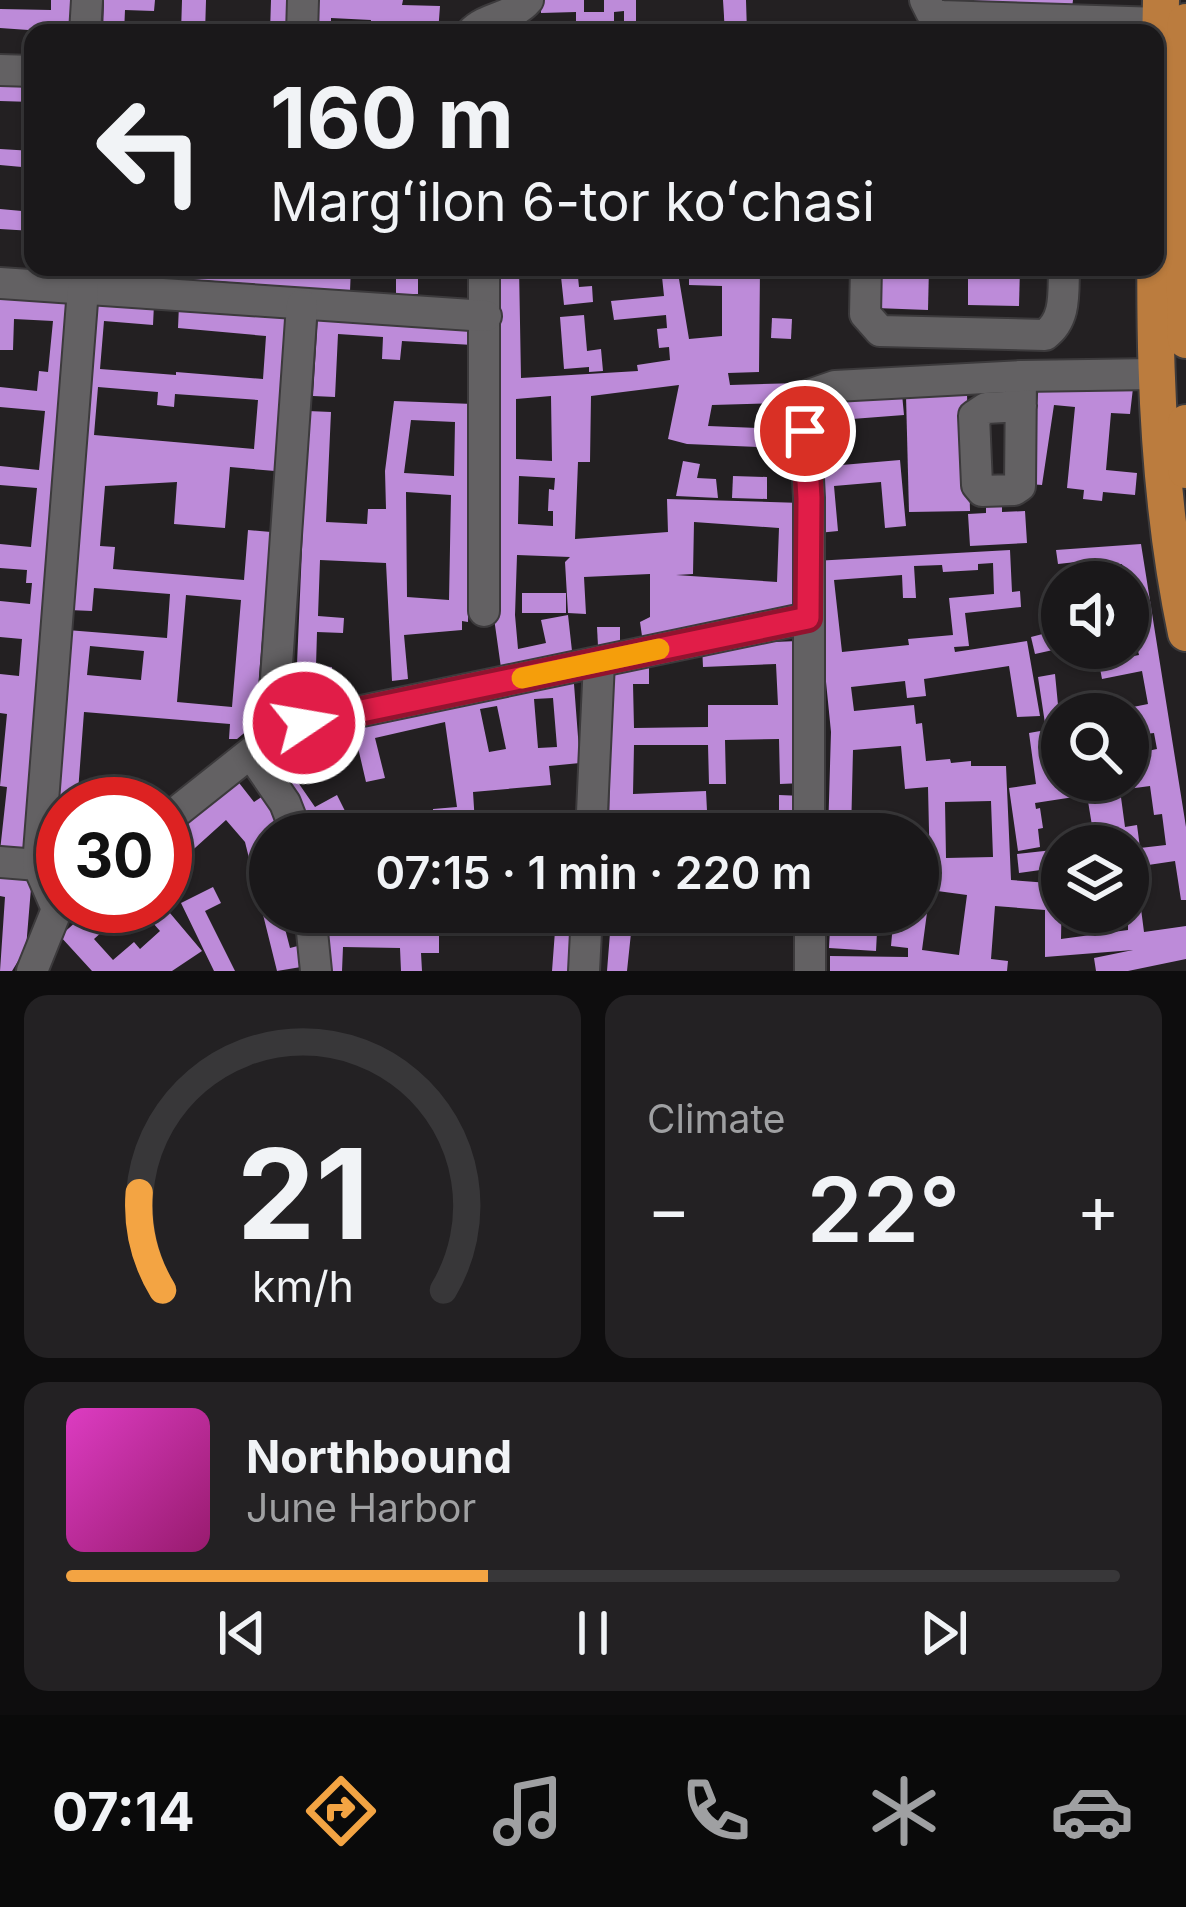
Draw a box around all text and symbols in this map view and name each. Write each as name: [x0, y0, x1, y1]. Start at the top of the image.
text: 160 m: [270, 67, 514, 168]
icon: left: [72, 72, 228, 228]
text: Margʻilon 6-tor koʻchasi: [270, 169, 875, 234]
pin: [754, 380, 856, 482]
icon: arrive: [772, 398, 838, 464]
map controls: [1041, 561, 1149, 933]
button: sound: [1041, 561, 1149, 669]
position arrow: [241, 660, 367, 786]
button: search: [1041, 693, 1149, 801]
speed limit sign: 30: [36, 777, 192, 933]
button: layers: [1041, 825, 1149, 933]
text: 07:15 · 1 min · 220 m: [376, 845, 812, 900]
text: Climate: [647, 1095, 786, 1142]
text: 21: [236, 1118, 369, 1269]
text: 22°: [807, 1155, 960, 1264]
text: −: [647, 1169, 691, 1249]
text: +: [1076, 1169, 1120, 1249]
text: km/h: [252, 1259, 353, 1311]
text: Northbound: [246, 1429, 512, 1484]
text: June Harbor: [246, 1484, 476, 1531]
icon: previous: [209, 1600, 275, 1666]
icon: pause: [560, 1600, 626, 1666]
icon: next: [911, 1600, 977, 1666]
icon: directions: [299, 1769, 383, 1853]
icon: music: [486, 1769, 570, 1853]
icon: phone: [674, 1769, 758, 1853]
icon: climate: [862, 1769, 946, 1853]
icon: car: [1050, 1769, 1134, 1853]
text: 07:14: [52, 1779, 195, 1844]

